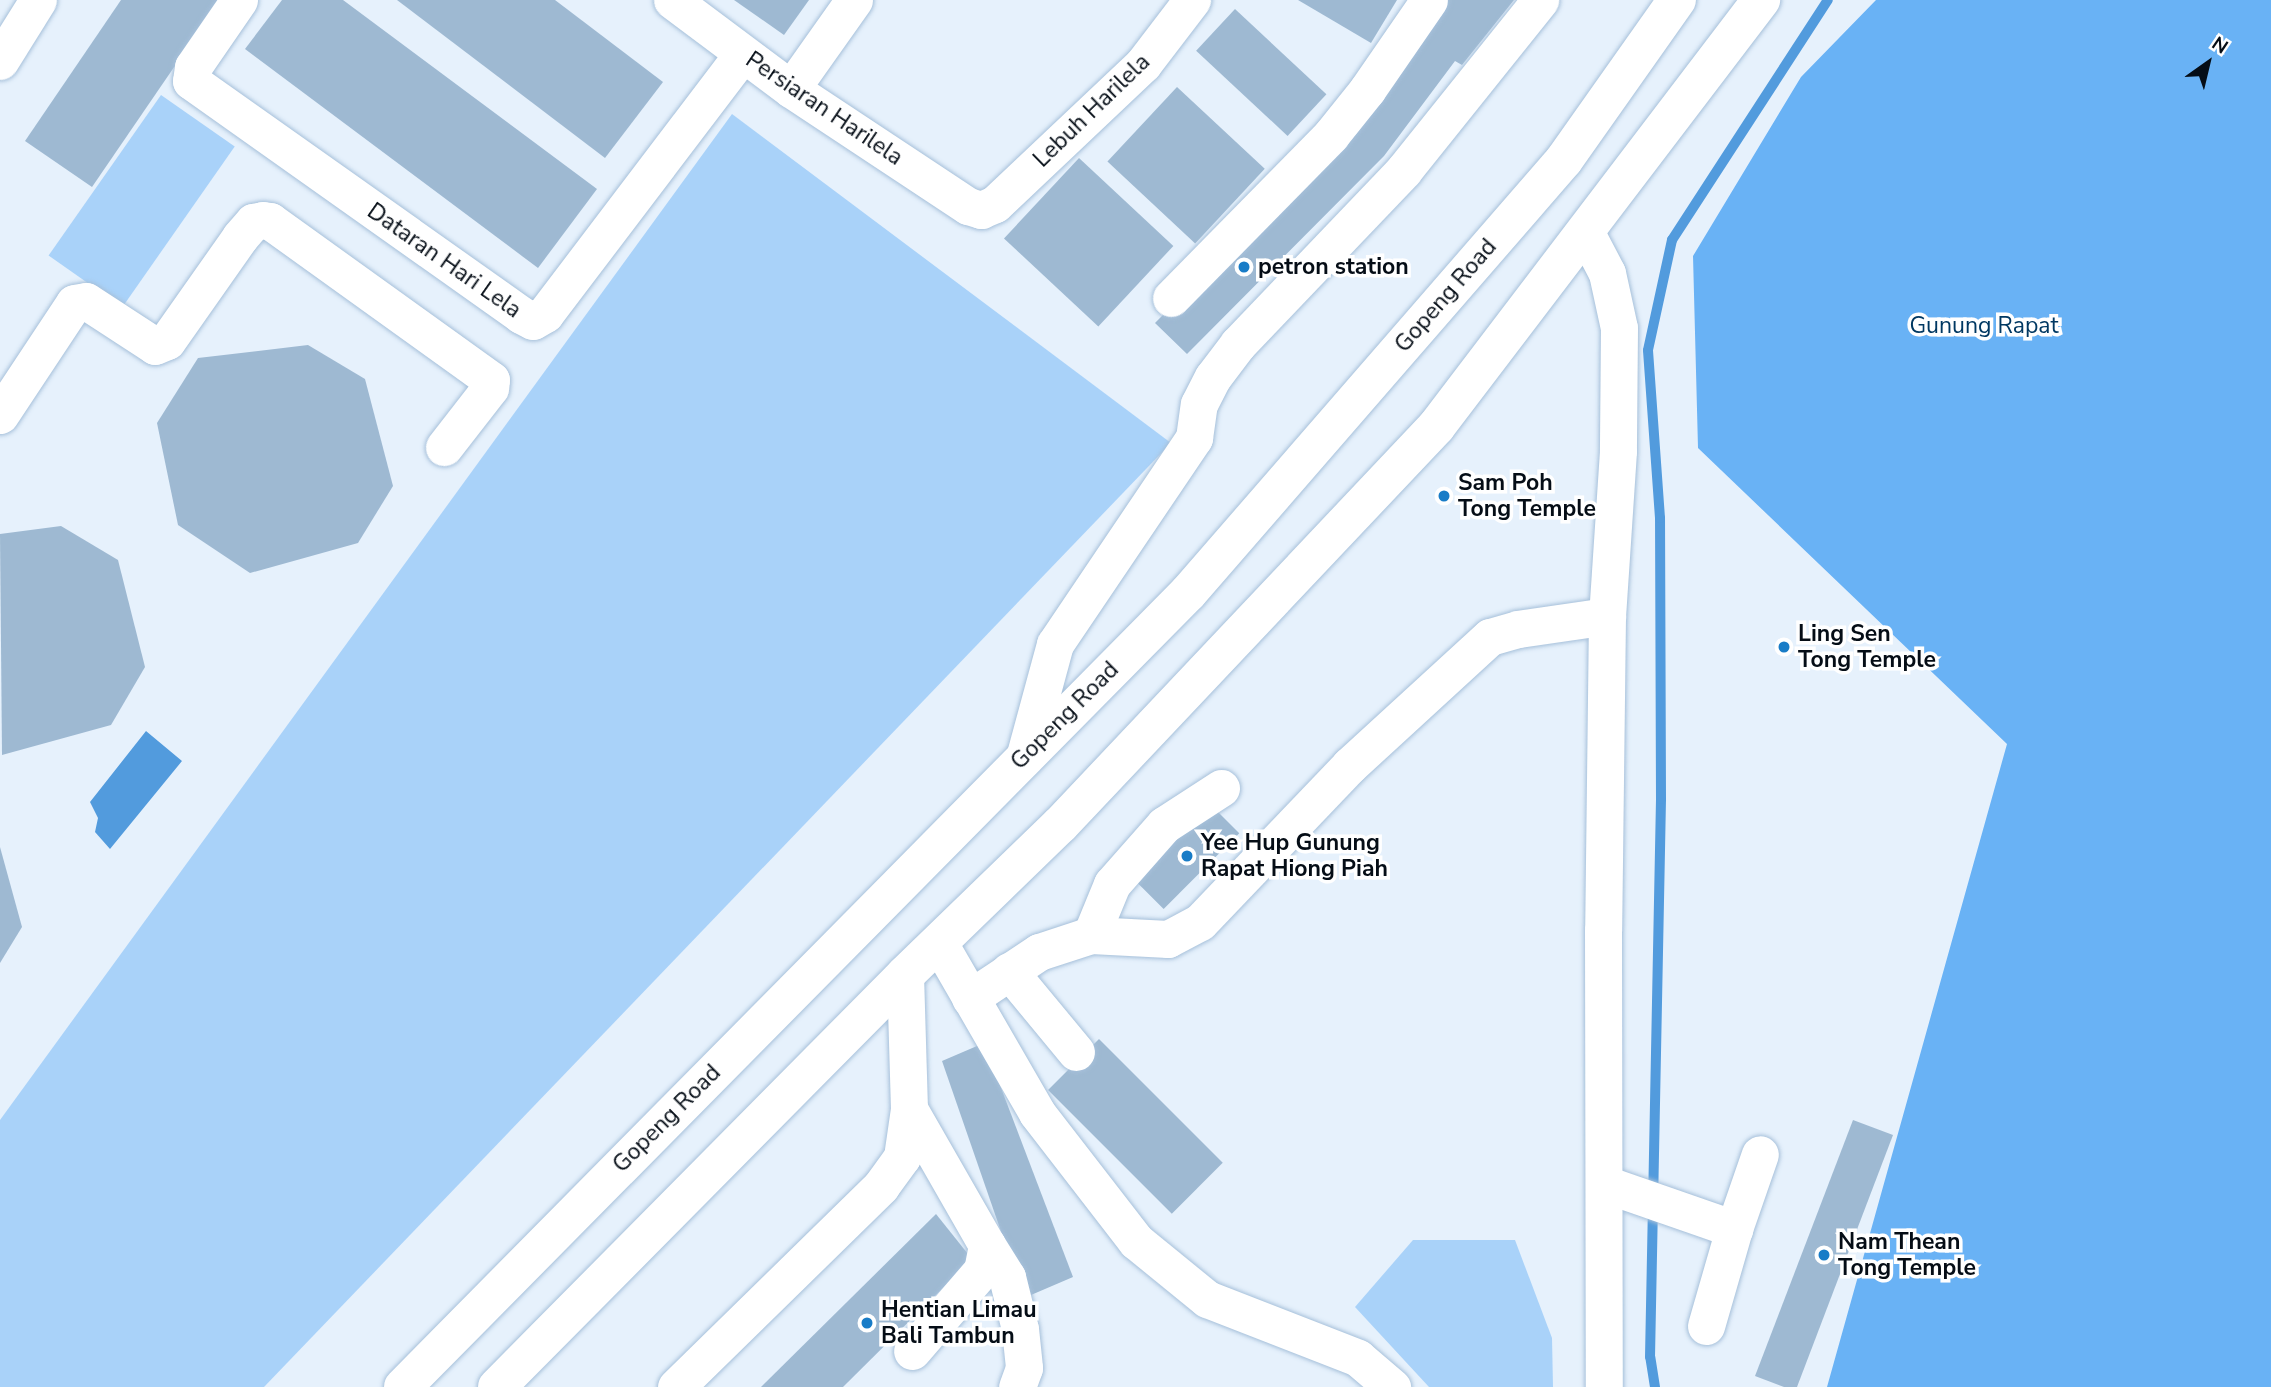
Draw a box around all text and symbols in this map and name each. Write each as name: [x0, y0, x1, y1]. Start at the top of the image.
north arrow: [2173, 28, 2243, 98]
text: N: [2207, 31, 2233, 60]
street label: Persiaran Harilela: [740, 46, 908, 172]
street label: Lebuh Harilela: [1028, 49, 1156, 173]
street label: Dataran Hari Lela: [362, 198, 526, 324]
street label: Gopeng Road: [1389, 234, 1503, 358]
place label: petron station: [1258, 253, 1409, 281]
marker: petron station: [1236, 259, 1252, 275]
park label: Gunung Rapat: [1909, 312, 2059, 340]
place label: Sam Poh Tong Temple: [1458, 469, 1596, 523]
marker: Sam Poh Tong Temple: [1436, 488, 1452, 504]
place label: Ling Sen Tong Temple: [1798, 620, 1936, 674]
marker: Ling Sen Tong Temple: [1776, 639, 1792, 655]
street label: Gopeng Road: [1005, 656, 1125, 776]
place label: Yee Hup Gunung Rapat Hiong Piah: [1201, 829, 1388, 883]
marker: Yee Hup Gunung Rapat Hiong Piah: [1179, 848, 1195, 864]
street label: Gopeng Road: [607, 1059, 727, 1179]
place label: Nam Thean Tong Temple: [1838, 1228, 1976, 1282]
marker: Nam Thean Tong Temple: [1816, 1247, 1832, 1263]
place label: Hentian Limau Bali Tambun: [881, 1296, 1037, 1350]
marker: Hentian Limau Bali Tambun: [859, 1315, 875, 1331]

